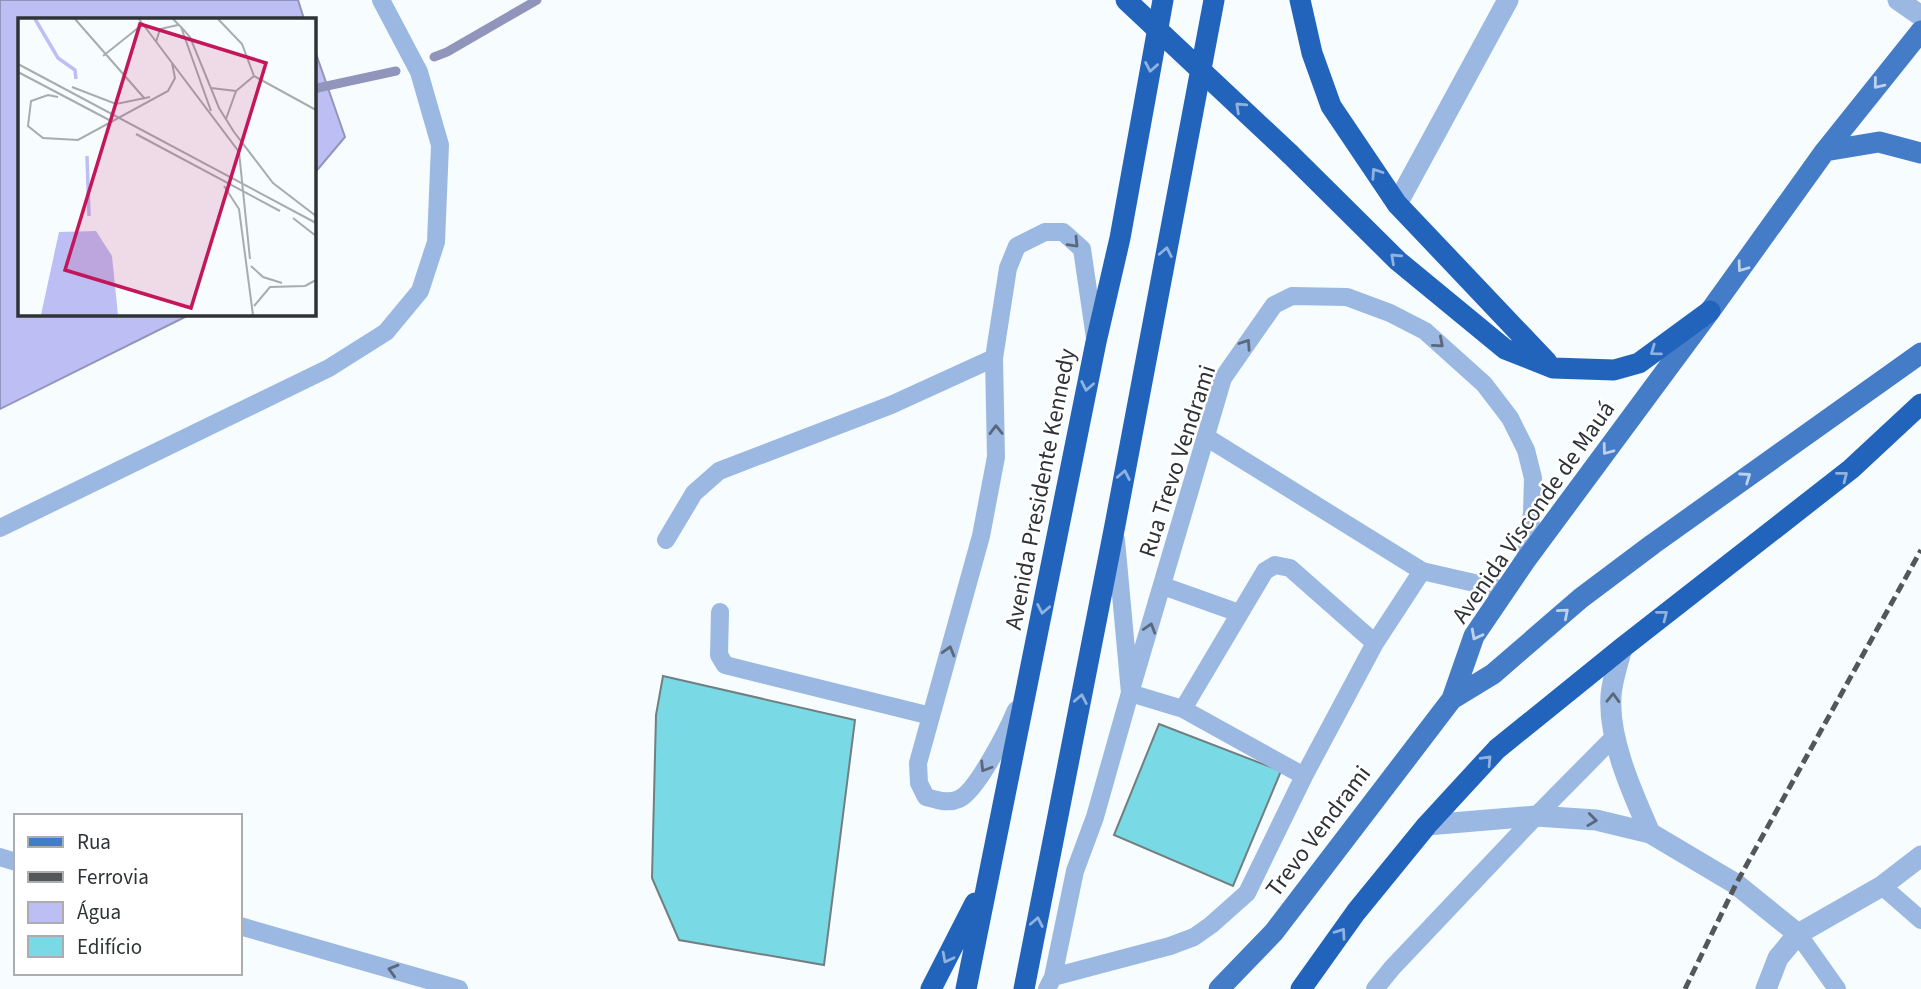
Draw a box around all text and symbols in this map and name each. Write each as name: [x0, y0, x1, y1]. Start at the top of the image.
inset map: [18, 18, 315, 315]
one-way arrow: [1144, 61, 1159, 73]
one-way arrow: [1874, 77, 1887, 89]
one-way arrow: [1235, 103, 1248, 116]
one-way arrow: [1372, 168, 1384, 181]
one-way arrow: [1066, 235, 1078, 248]
one-way arrow: [1158, 246, 1173, 258]
one-way arrow: [1390, 254, 1403, 266]
one-way arrow: [1738, 259, 1751, 272]
one-way arrow: [1431, 335, 1444, 347]
one-way arrow: [1238, 339, 1250, 352]
one-way arrow: [1650, 343, 1663, 356]
street label: Avenida Presidente Kennedy: [996, 345, 1085, 633]
street label: Rua Trevo Vendrami: [1130, 360, 1225, 562]
one-way arrow: [1080, 380, 1095, 392]
street label: Avenida Visconde de Mauá: [1443, 394, 1624, 631]
one-way arrow: [988, 424, 1004, 435]
one-way arrow: [1603, 442, 1616, 455]
one-way arrow: [1116, 470, 1131, 481]
one-way arrow: [1835, 471, 1848, 484]
one-way arrow: [1739, 473, 1751, 485]
one-way arrow: [1036, 603, 1051, 615]
one-way arrow: [1556, 609, 1569, 621]
one-way arrow: [1656, 611, 1668, 624]
one-way arrow: [1142, 622, 1156, 634]
one-way arrow: [1471, 628, 1484, 640]
one-way arrow: [940, 646, 955, 658]
one-way arrow: [1605, 692, 1620, 703]
one-way arrow: [1072, 693, 1087, 705]
one-way arrow: [1479, 755, 1492, 768]
street label: Trevo Vendrami: [1257, 758, 1380, 904]
one-way arrow: [981, 759, 994, 772]
one-way arrow: [1587, 813, 1598, 828]
legend: [14, 814, 242, 975]
text: Rua: [77, 827, 111, 857]
text: Ferrovia: [77, 862, 149, 892]
text: Água: [77, 897, 121, 927]
one-way arrow: [1029, 916, 1044, 928]
one-way arrow: [1333, 928, 1345, 941]
text: Edifício: [77, 932, 142, 962]
one-way arrow: [942, 950, 956, 963]
one-way arrow: [388, 964, 400, 979]

